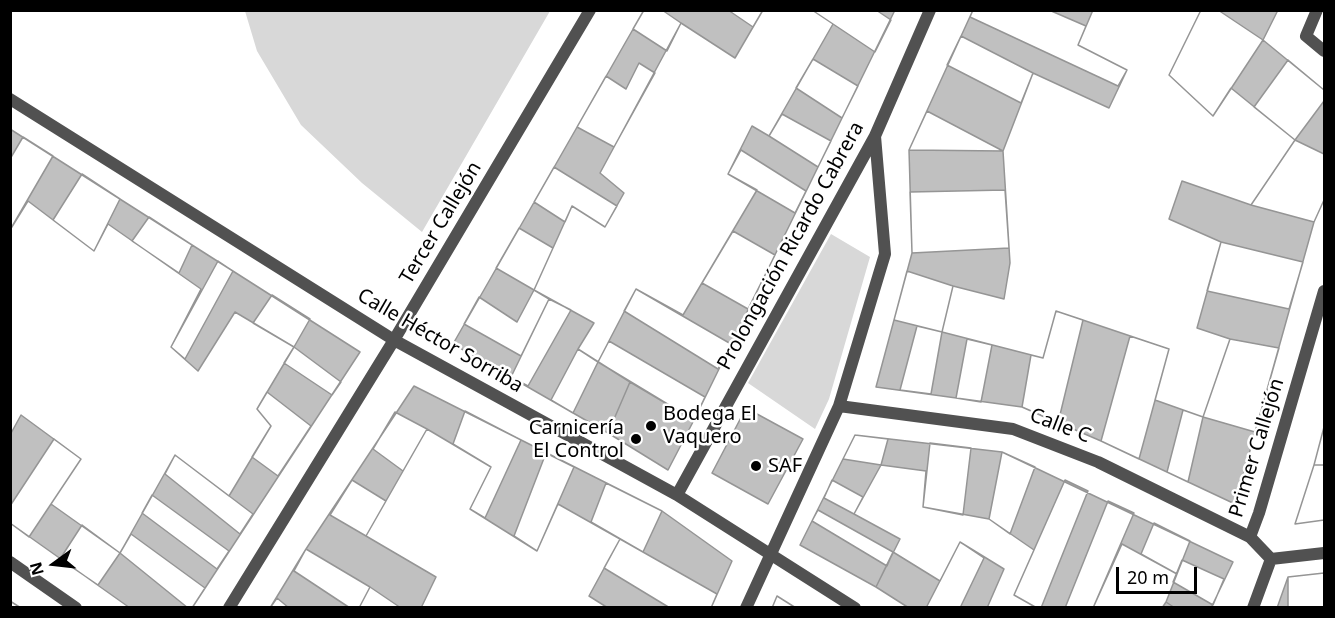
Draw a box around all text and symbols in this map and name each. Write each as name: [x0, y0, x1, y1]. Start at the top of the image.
street label: Prolongación Ricardo Cabrera: [713, 118, 869, 374]
street label: Tercer Callejón: [395, 158, 487, 288]
street label: Calle Héctor Sorriba: [353, 284, 527, 398]
street label: Primer Callejón: [1224, 376, 1290, 520]
place label: Bodega El Vaquero: [663, 402, 757, 449]
street label: Calle C: [1026, 403, 1094, 449]
place label: Carnicería El Control: [529, 416, 624, 463]
marker: Bodega El Vaquero: [644, 419, 658, 433]
marker: Carnicería El Control: [629, 432, 643, 446]
place label: SAF: [768, 454, 802, 478]
marker: SAF: [749, 459, 763, 473]
north arrow: [24, 534, 84, 594]
scale bar: [1119, 555, 1200, 593]
text: N: [24, 560, 49, 578]
text: 20 m: [1127, 565, 1169, 589]

